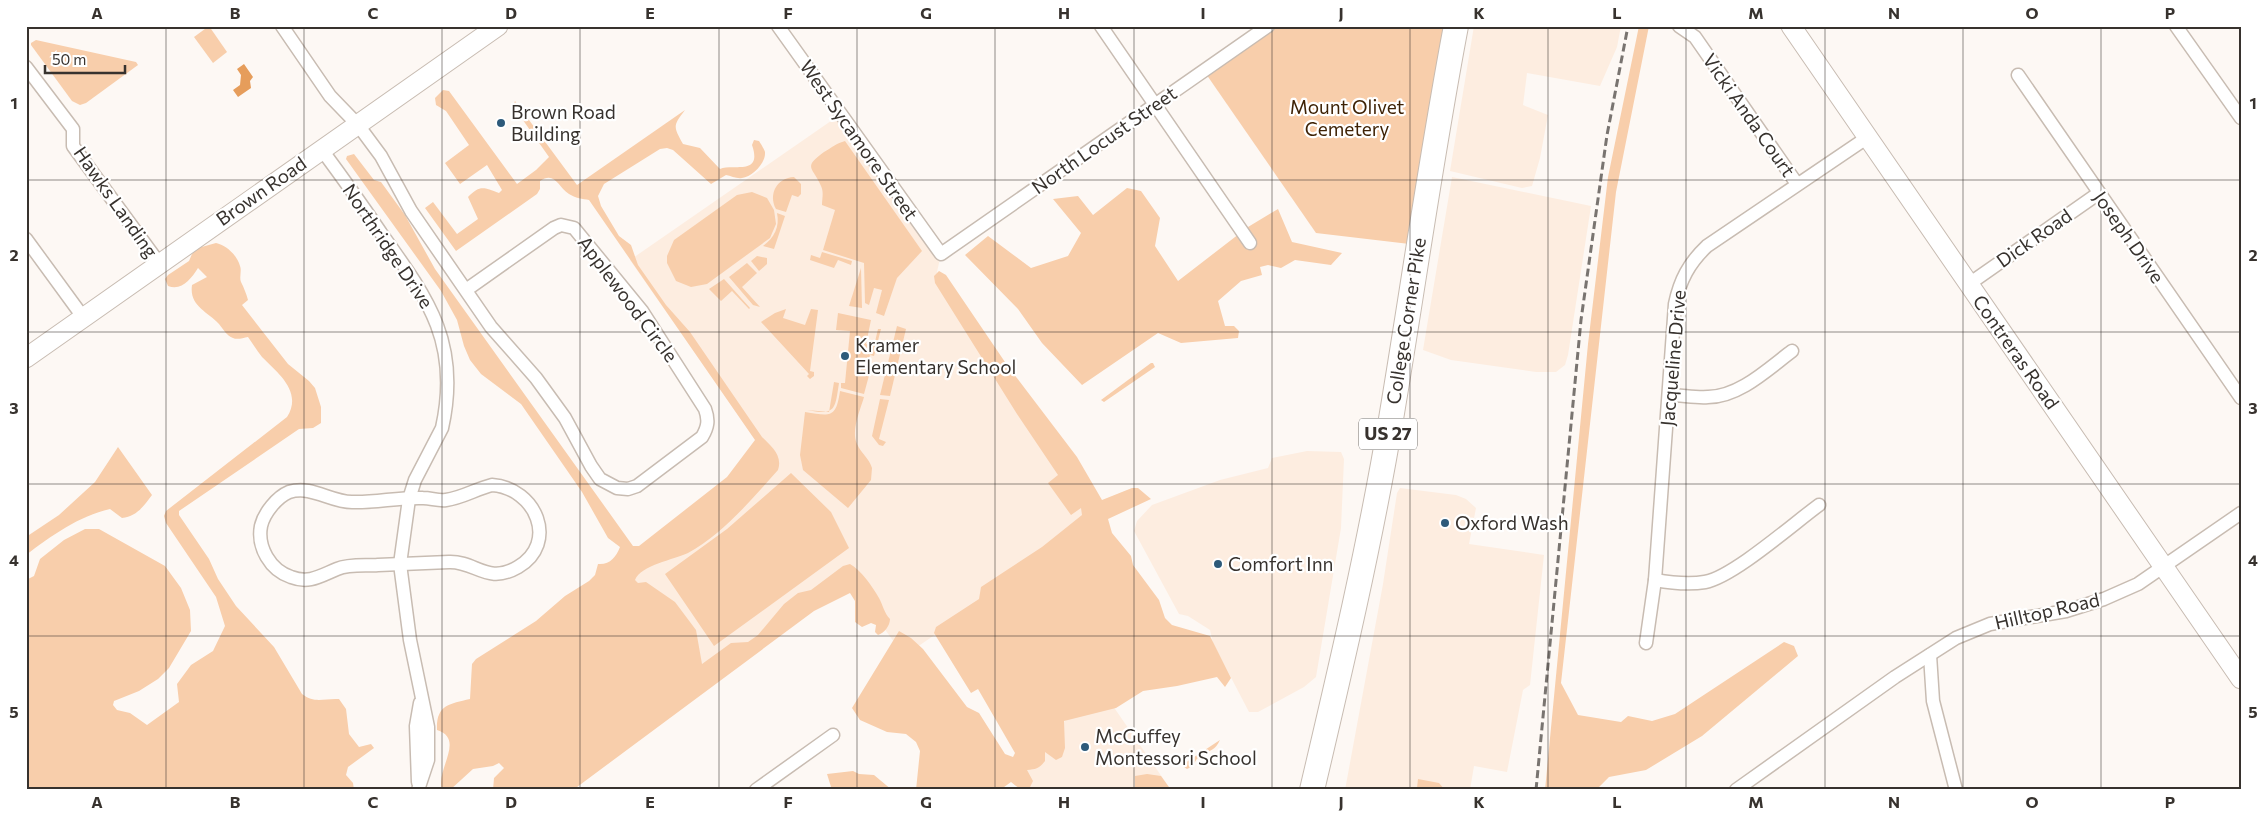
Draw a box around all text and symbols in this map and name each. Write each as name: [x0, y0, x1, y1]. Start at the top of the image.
text: A: [91, 3, 103, 22]
text: B: [230, 3, 241, 22]
text: C: [368, 3, 379, 22]
text: D: [505, 3, 517, 22]
text: E: [645, 3, 655, 22]
text: F: [783, 3, 793, 22]
text: G: [920, 3, 932, 22]
text: H: [1058, 3, 1070, 22]
text: I: [1200, 3, 1206, 22]
text: J: [1338, 3, 1344, 22]
text: K: [1473, 3, 1485, 22]
text: L: [1612, 3, 1622, 22]
text: M: [1748, 3, 1764, 22]
text: N: [1888, 3, 1900, 22]
text: O: [2025, 3, 2039, 22]
text: P: [2165, 3, 2175, 22]
scale bar: [45, 42, 125, 74]
street label: Vicki Anda Court: [1698, 49, 1801, 181]
text: 50 m: [52, 50, 86, 68]
street label: West Sycamore Street: [795, 55, 923, 224]
street label: North Locust Street: [1027, 81, 1181, 198]
text: 1: [10, 93, 18, 112]
text: 1: [2249, 93, 2257, 112]
park label: Mount Olivet Cemetery: [1290, 95, 1405, 140]
place label: Brown Road Building: [511, 100, 616, 145]
marker: Brown Road Building: [495, 117, 507, 129]
street label: Hawks Landing: [70, 142, 163, 262]
street label: Brown Road: [211, 151, 310, 230]
street label: Northridge Drive: [338, 179, 439, 312]
street label: Joseph Drive: [2089, 186, 2170, 287]
street label: Dick Road: [1992, 203, 2076, 272]
street label: Applewood Circle: [574, 231, 683, 366]
street label: College Corner Pike: [1381, 236, 1430, 406]
text: 2: [9, 245, 19, 264]
text: 2: [2248, 245, 2258, 264]
street label: Jacqueline Drive: [1655, 289, 1690, 427]
street label: Contreras Road: [1968, 290, 2064, 413]
place label: Kramer Elementary School: [855, 333, 1016, 378]
marker: Kramer Elementary School: [839, 350, 851, 362]
text: 3: [9, 398, 19, 417]
text: 3: [2248, 398, 2258, 417]
road number: US 27: [1359, 418, 1417, 449]
place label: Oxford Wash: [1455, 511, 1569, 534]
marker: Oxford Wash: [1439, 517, 1451, 529]
text: 4: [9, 550, 19, 569]
text: 4: [2248, 550, 2258, 569]
place label: Comfort Inn: [1228, 552, 1333, 575]
marker: Comfort Inn: [1212, 558, 1224, 570]
street label: Hilltop Road: [1992, 587, 2102, 634]
text: 5: [9, 702, 19, 721]
text: 5: [2248, 702, 2258, 721]
place label: McGuffey Montessori School: [1095, 724, 1257, 769]
marker: McGuffey Montessori School: [1079, 741, 1091, 753]
text: A: [91, 792, 103, 811]
text: B: [230, 792, 241, 811]
text: C: [368, 792, 379, 811]
text: D: [505, 792, 517, 811]
text: E: [645, 792, 655, 811]
text: F: [783, 792, 793, 811]
text: G: [920, 792, 932, 811]
text: H: [1058, 792, 1070, 811]
text: I: [1200, 792, 1206, 811]
text: J: [1338, 792, 1344, 811]
text: K: [1473, 792, 1485, 811]
text: L: [1612, 792, 1622, 811]
text: M: [1748, 792, 1764, 811]
text: N: [1888, 792, 1900, 811]
text: O: [2025, 792, 2039, 811]
text: P: [2165, 792, 2175, 811]

